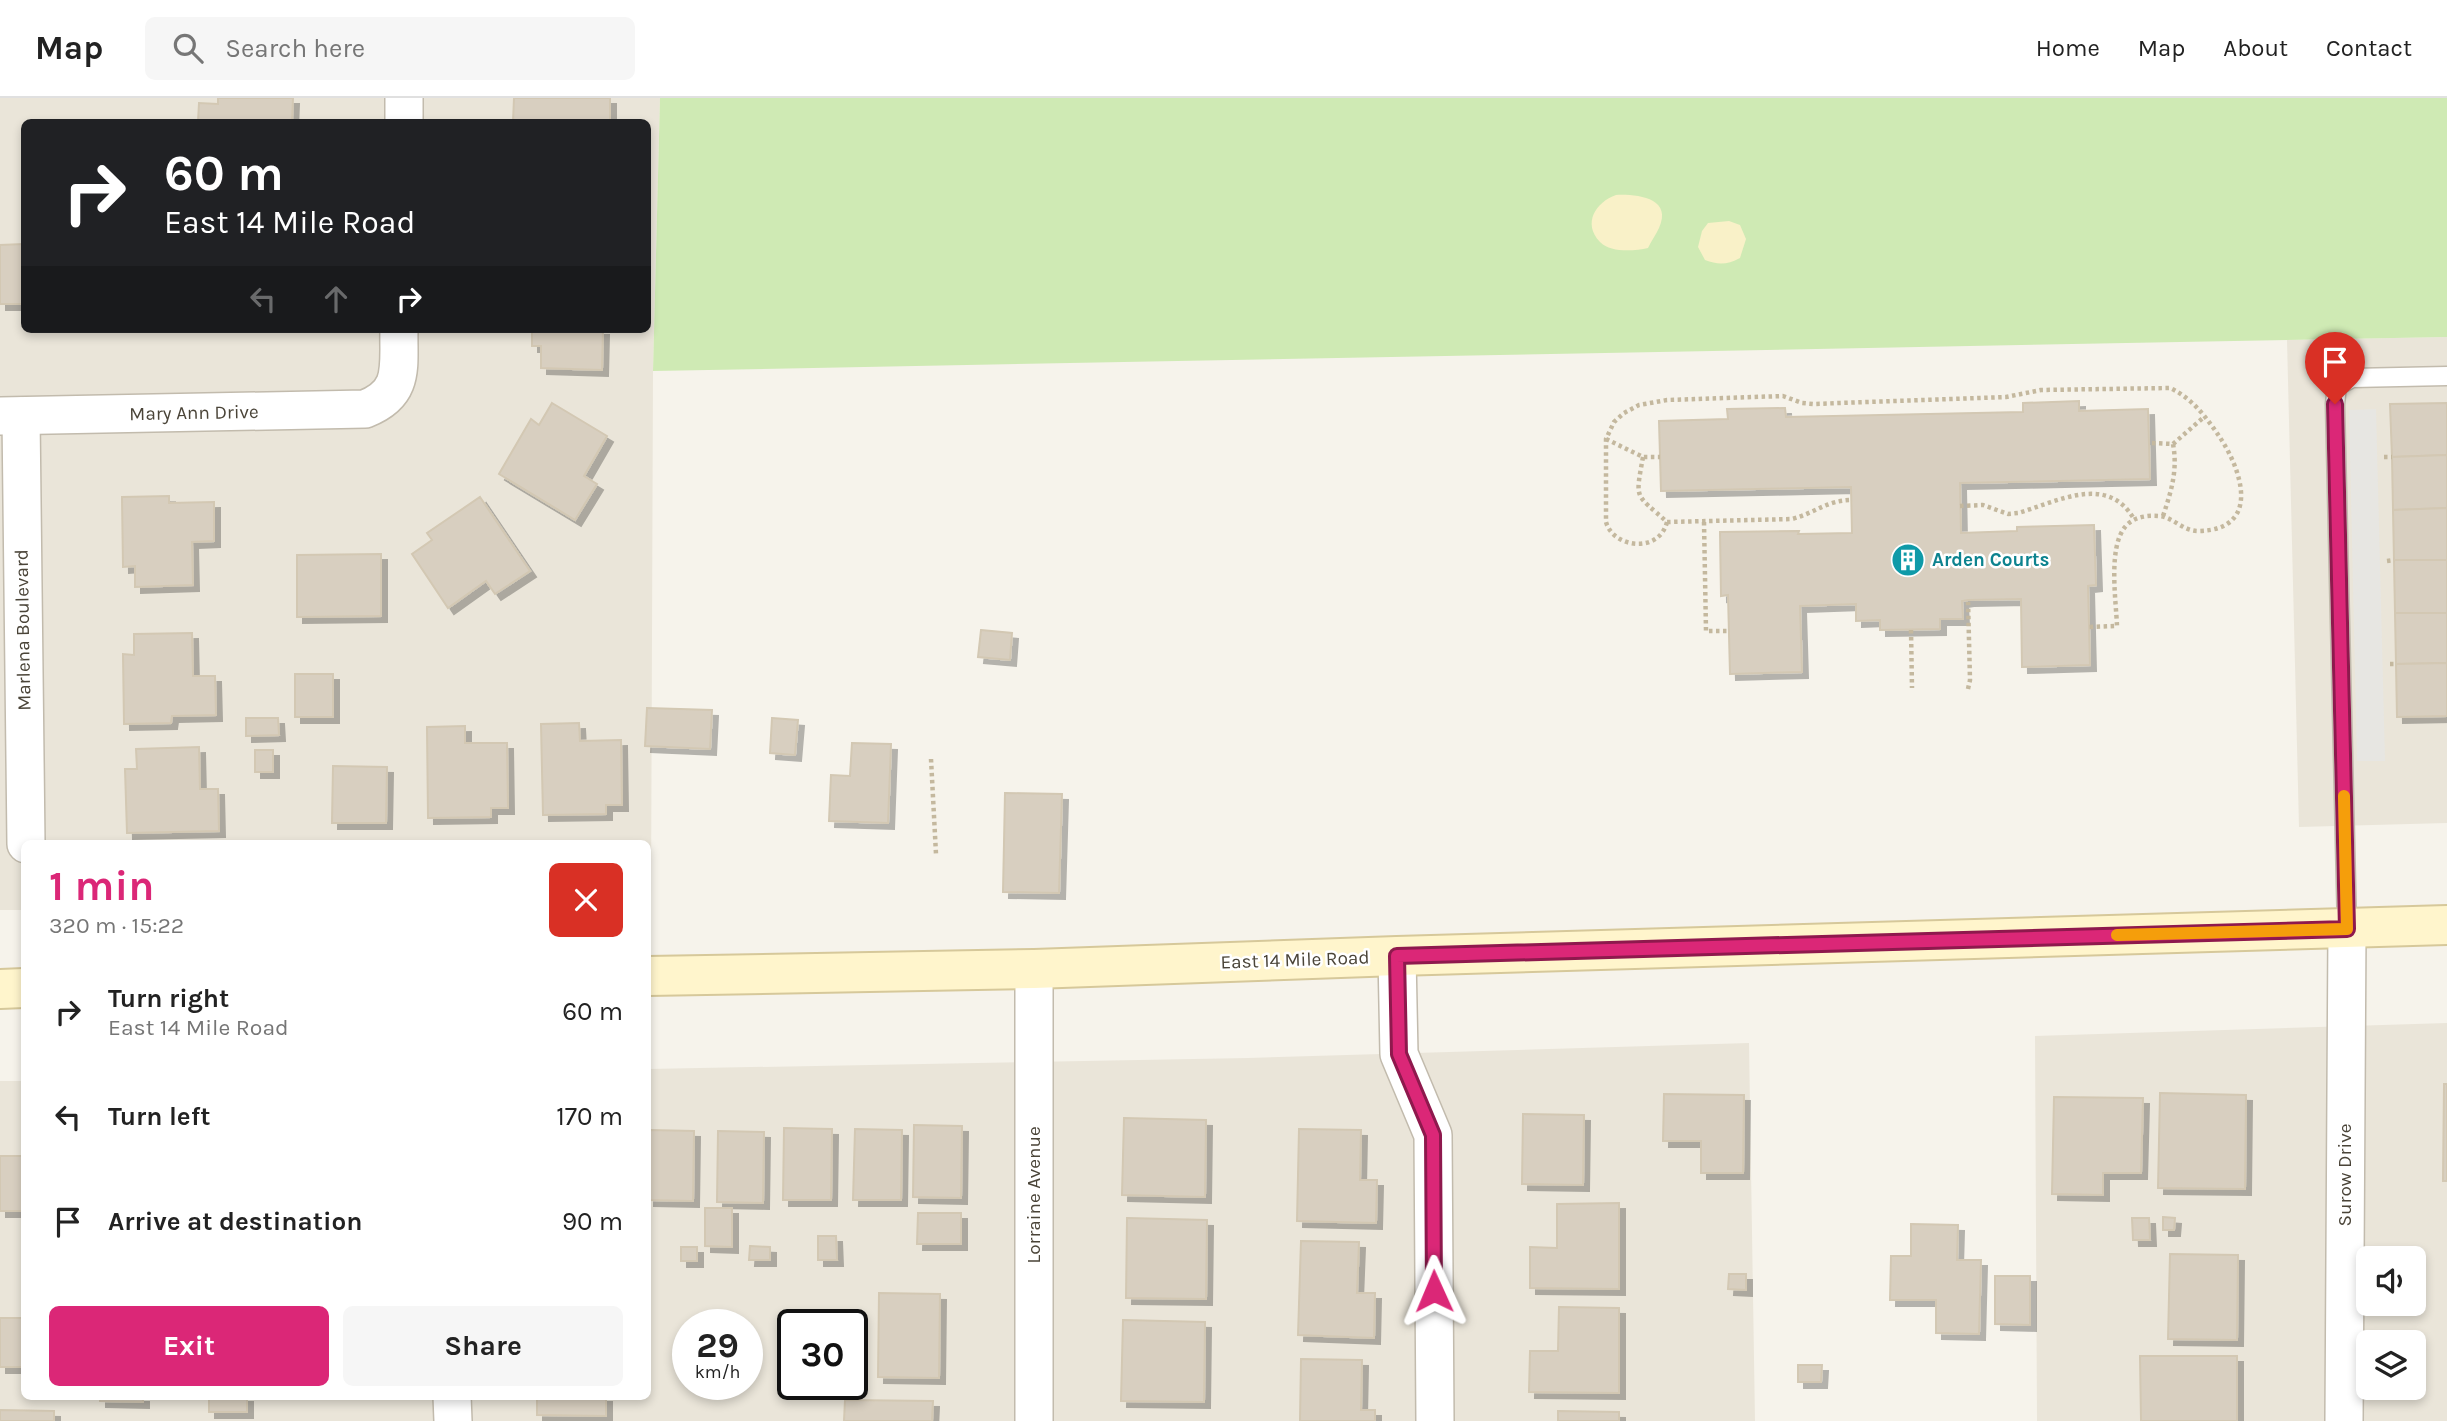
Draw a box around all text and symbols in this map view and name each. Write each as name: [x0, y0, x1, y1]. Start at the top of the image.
search box: [145, 17, 635, 80]
text: Map: [35, 29, 103, 67]
icon: search: [169, 29, 207, 67]
text: Search here: [225, 33, 365, 64]
text: Home: [2036, 34, 2100, 62]
text: Map: [2138, 34, 2185, 62]
text: About: [2223, 34, 2288, 62]
text: Contact: [2326, 34, 2412, 62]
text: 60 m: [164, 145, 284, 202]
icon: right: [49, 147, 140, 238]
text: East 14 Mile Road: [164, 204, 415, 241]
icon: left: [244, 280, 282, 318]
icon: ahead: [317, 280, 355, 318]
icon: right: [390, 280, 428, 318]
pin: [2305, 332, 2365, 404]
icon: arrive: [2316, 343, 2354, 381]
street label: Mary Ann Drive: [129, 401, 259, 425]
building icon: Arden Courts: [1889, 541, 1927, 579]
street label: Marlena Boulevard: [11, 549, 35, 711]
place label: Arden Courts: [1932, 549, 2049, 571]
text: 1 min: [49, 861, 154, 911]
button: close: [549, 863, 623, 937]
text: 320 m · 15:22: [49, 912, 184, 939]
street label: East 14 Mile Road: [1220, 946, 1370, 974]
text: Turn right: [108, 983, 229, 1014]
icon: right: [49, 993, 87, 1031]
text: 60 m: [562, 996, 623, 1027]
text: East 14 Mile Road: [108, 1014, 289, 1041]
icon: left: [49, 1098, 87, 1136]
text: Turn left: [108, 1101, 210, 1132]
text: 170 m: [556, 1101, 623, 1132]
street label: Surow Drive: [2334, 1124, 2356, 1226]
street label: Lorraine Avenue: [1023, 1126, 1045, 1264]
icon: arrive: [49, 1203, 87, 1241]
text: Arrive at destination: [108, 1206, 362, 1237]
text: 90 m: [562, 1206, 623, 1237]
map controls: [2356, 1246, 2426, 1400]
button: sound: [2356, 1246, 2426, 1316]
position arrow: [1397, 1254, 1471, 1328]
button: Exit: [49, 1306, 329, 1386]
button: Share: [343, 1306, 623, 1386]
speed limit sign: 30: [777, 1309, 868, 1400]
text: 29: [696, 1325, 739, 1366]
button: layers: [2356, 1330, 2426, 1400]
text: km/h: [695, 1361, 740, 1383]

